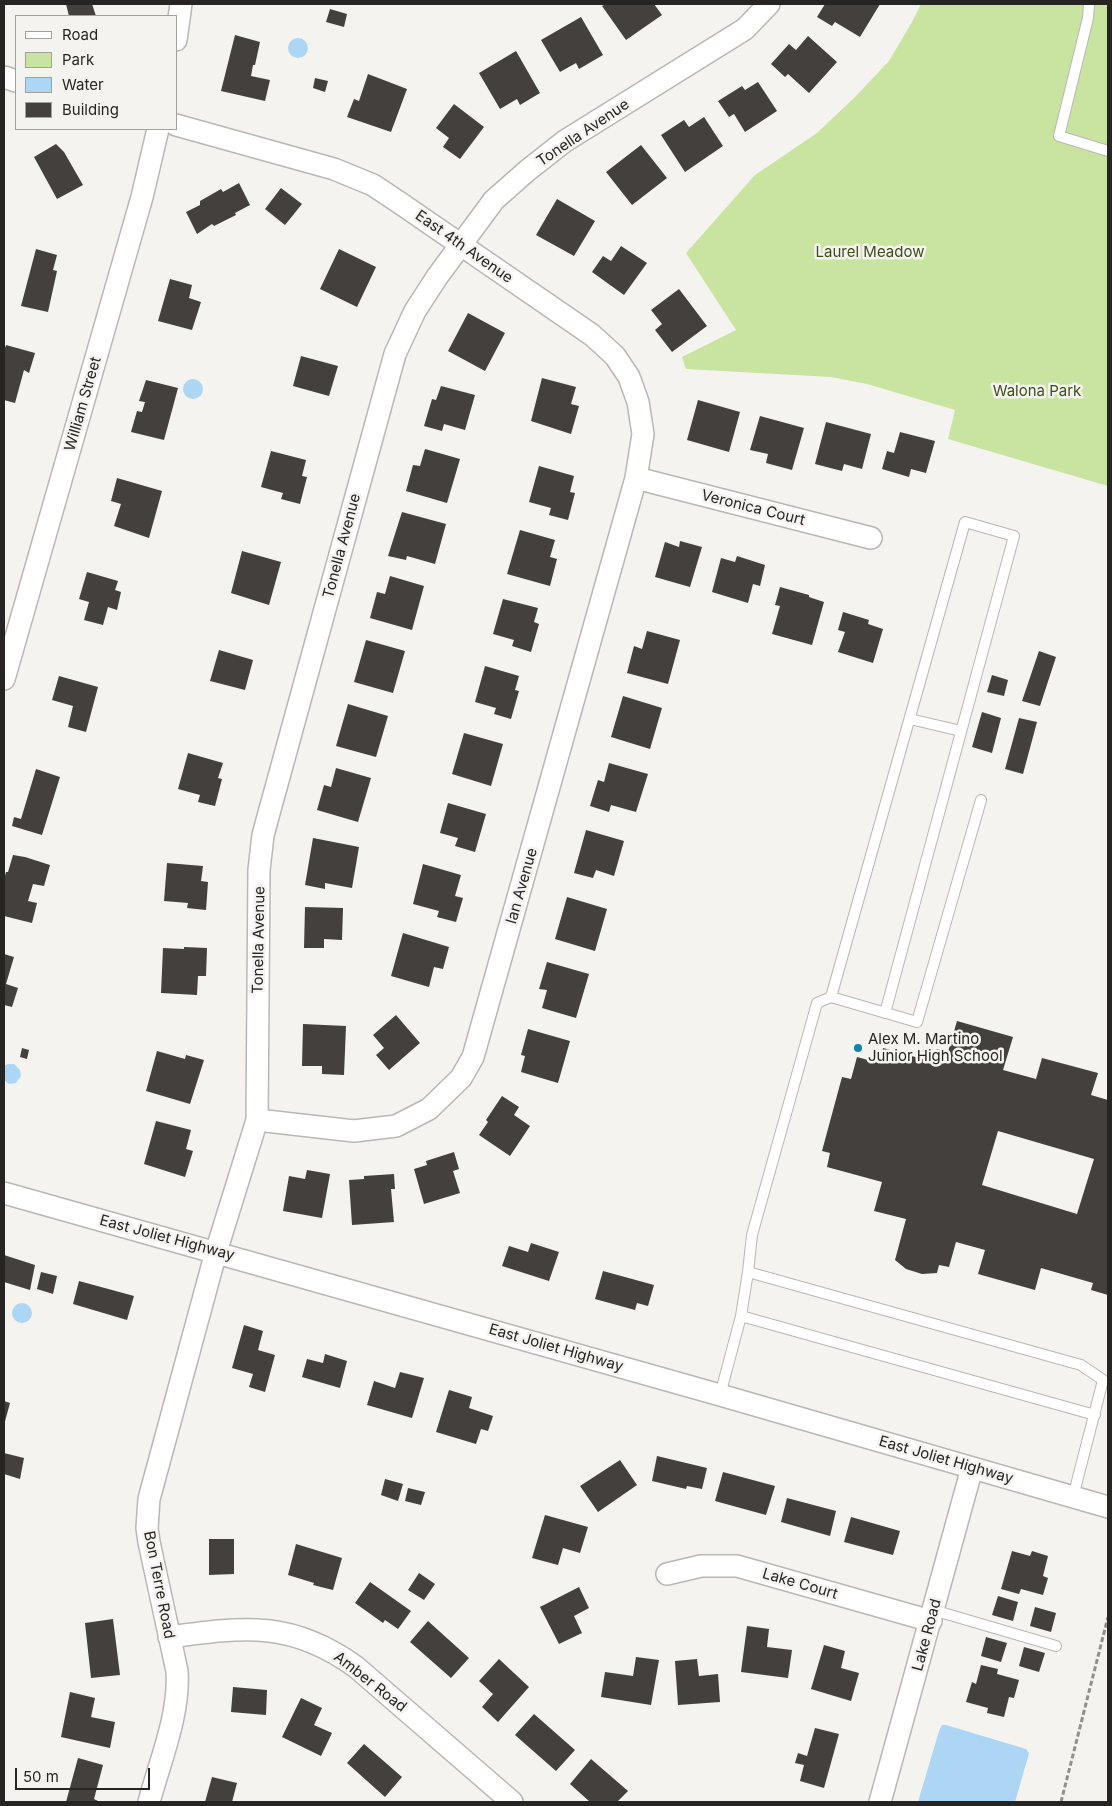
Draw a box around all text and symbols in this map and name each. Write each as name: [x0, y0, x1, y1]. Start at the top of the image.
legend: [15, 15, 178, 130]
text: Road: [62, 25, 98, 44]
text: Park: [62, 50, 94, 69]
text: Water: [62, 75, 104, 94]
street label: Tonella Avenue: [533, 95, 633, 171]
text: Building: [62, 100, 119, 119]
street label: East 4th Avenue: [412, 207, 516, 287]
park label: Laurel Meadow: [816, 243, 924, 261]
street label: William Street: [61, 355, 105, 453]
park label: Walona Park: [993, 382, 1081, 400]
street label: Veronica Court: [699, 486, 807, 530]
street label: Tonella Avenue: [319, 492, 365, 600]
street label: Ian Avenue: [503, 846, 541, 926]
street label: Tonella Avenue: [249, 886, 269, 994]
place label: Alex M. Martino Junior High School: [868, 1030, 1003, 1065]
marker: Alex M. Martino Junior High School: [852, 1042, 864, 1054]
street label: East Joliet Highway: [98, 1211, 236, 1265]
street label: East Joliet Highway: [487, 1320, 625, 1376]
street label: East Joliet Highway: [877, 1432, 1015, 1488]
street label: Bon Terre Road: [140, 1530, 178, 1640]
street label: Lake Court: [760, 1565, 840, 1603]
street label: Lake Road: [909, 1597, 945, 1673]
street label: Amber Road: [330, 1648, 410, 1716]
scale bar: [18, 1758, 152, 1790]
text: 50 m: [23, 1767, 59, 1786]

